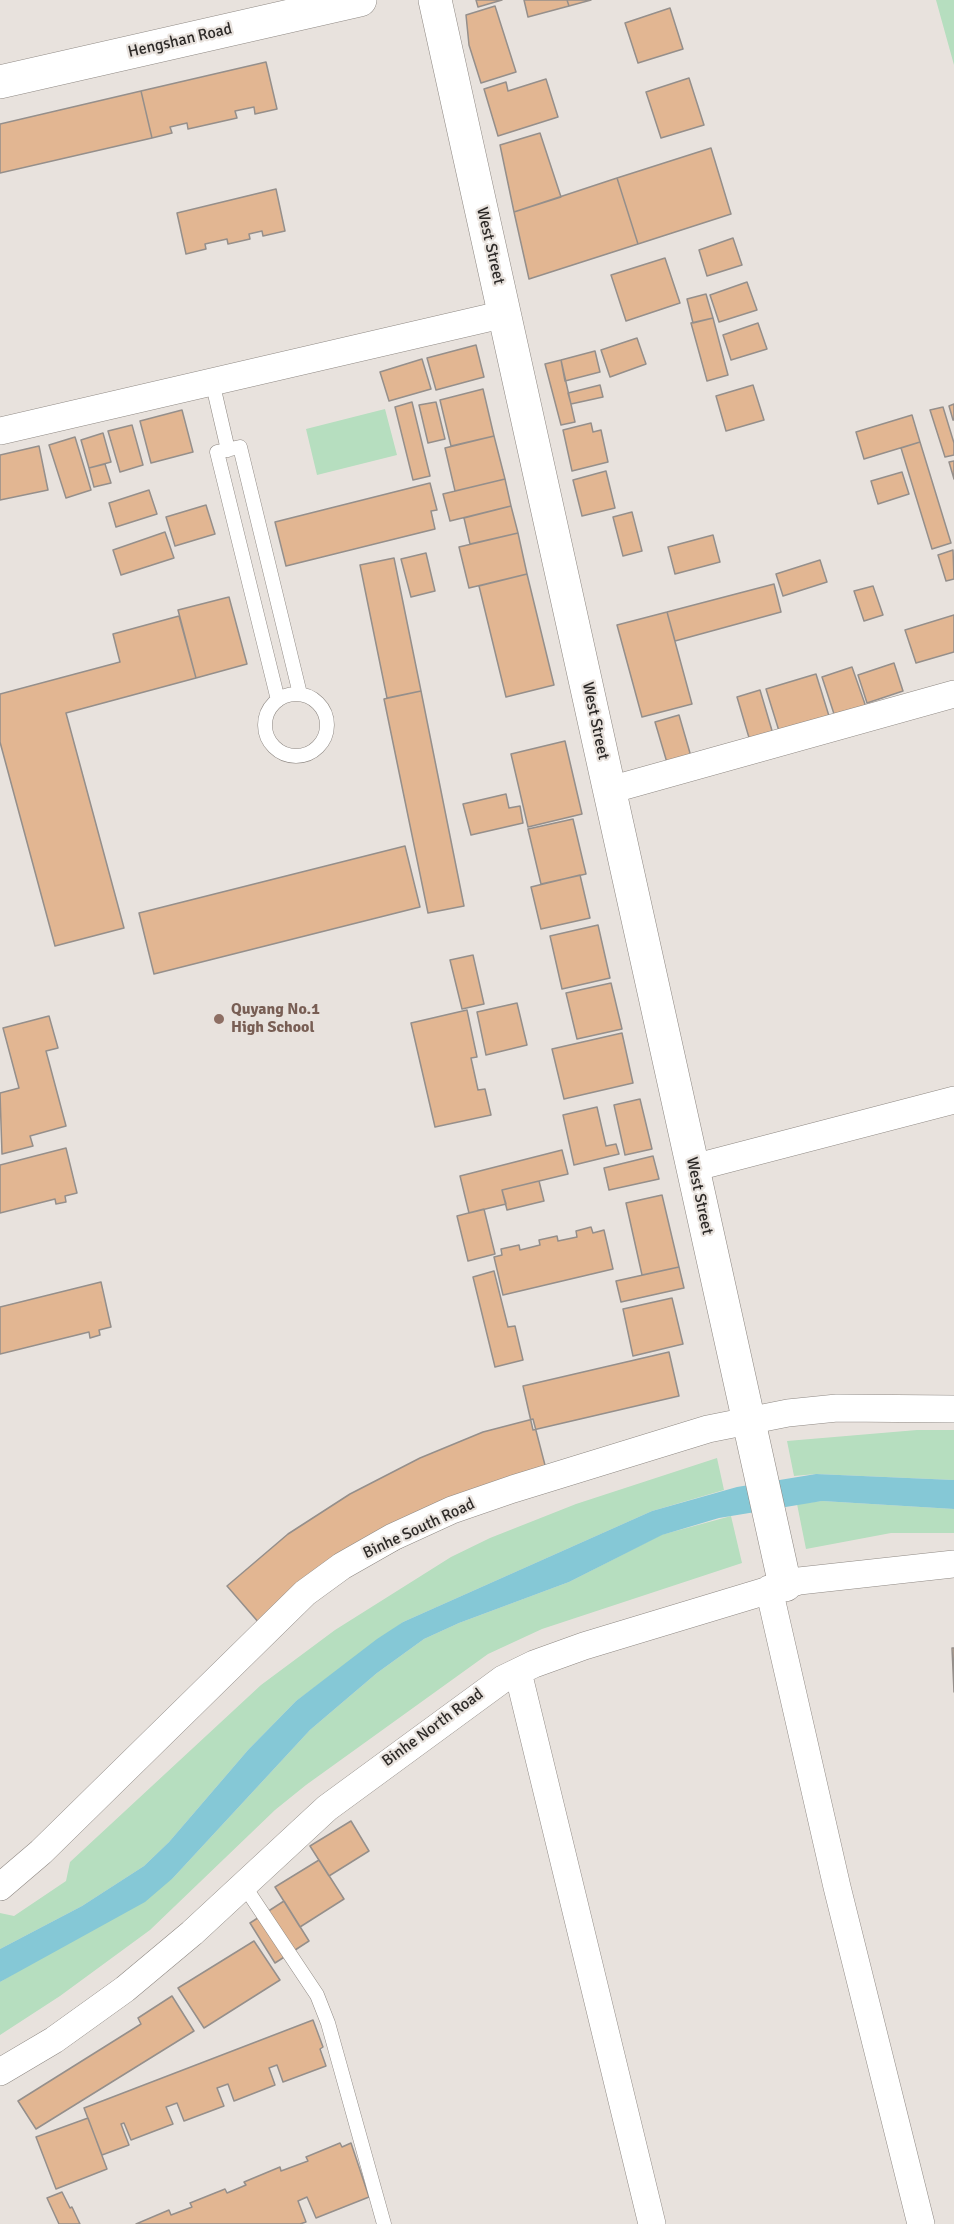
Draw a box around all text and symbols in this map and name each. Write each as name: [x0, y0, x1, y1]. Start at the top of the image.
street label: Hengshan Road: [126, 20, 234, 62]
street label: West Street: [472, 205, 508, 287]
street label: West Street: [577, 680, 613, 762]
place label: Quyang No.1 High School: [231, 1000, 320, 1038]
marker: Quyang No.1 High School: [212, 1012, 226, 1026]
street label: West Street: [681, 1155, 717, 1237]
street label: Binhe South Road: [360, 1495, 478, 1563]
street label: Binhe North Road: [379, 1685, 487, 1771]

